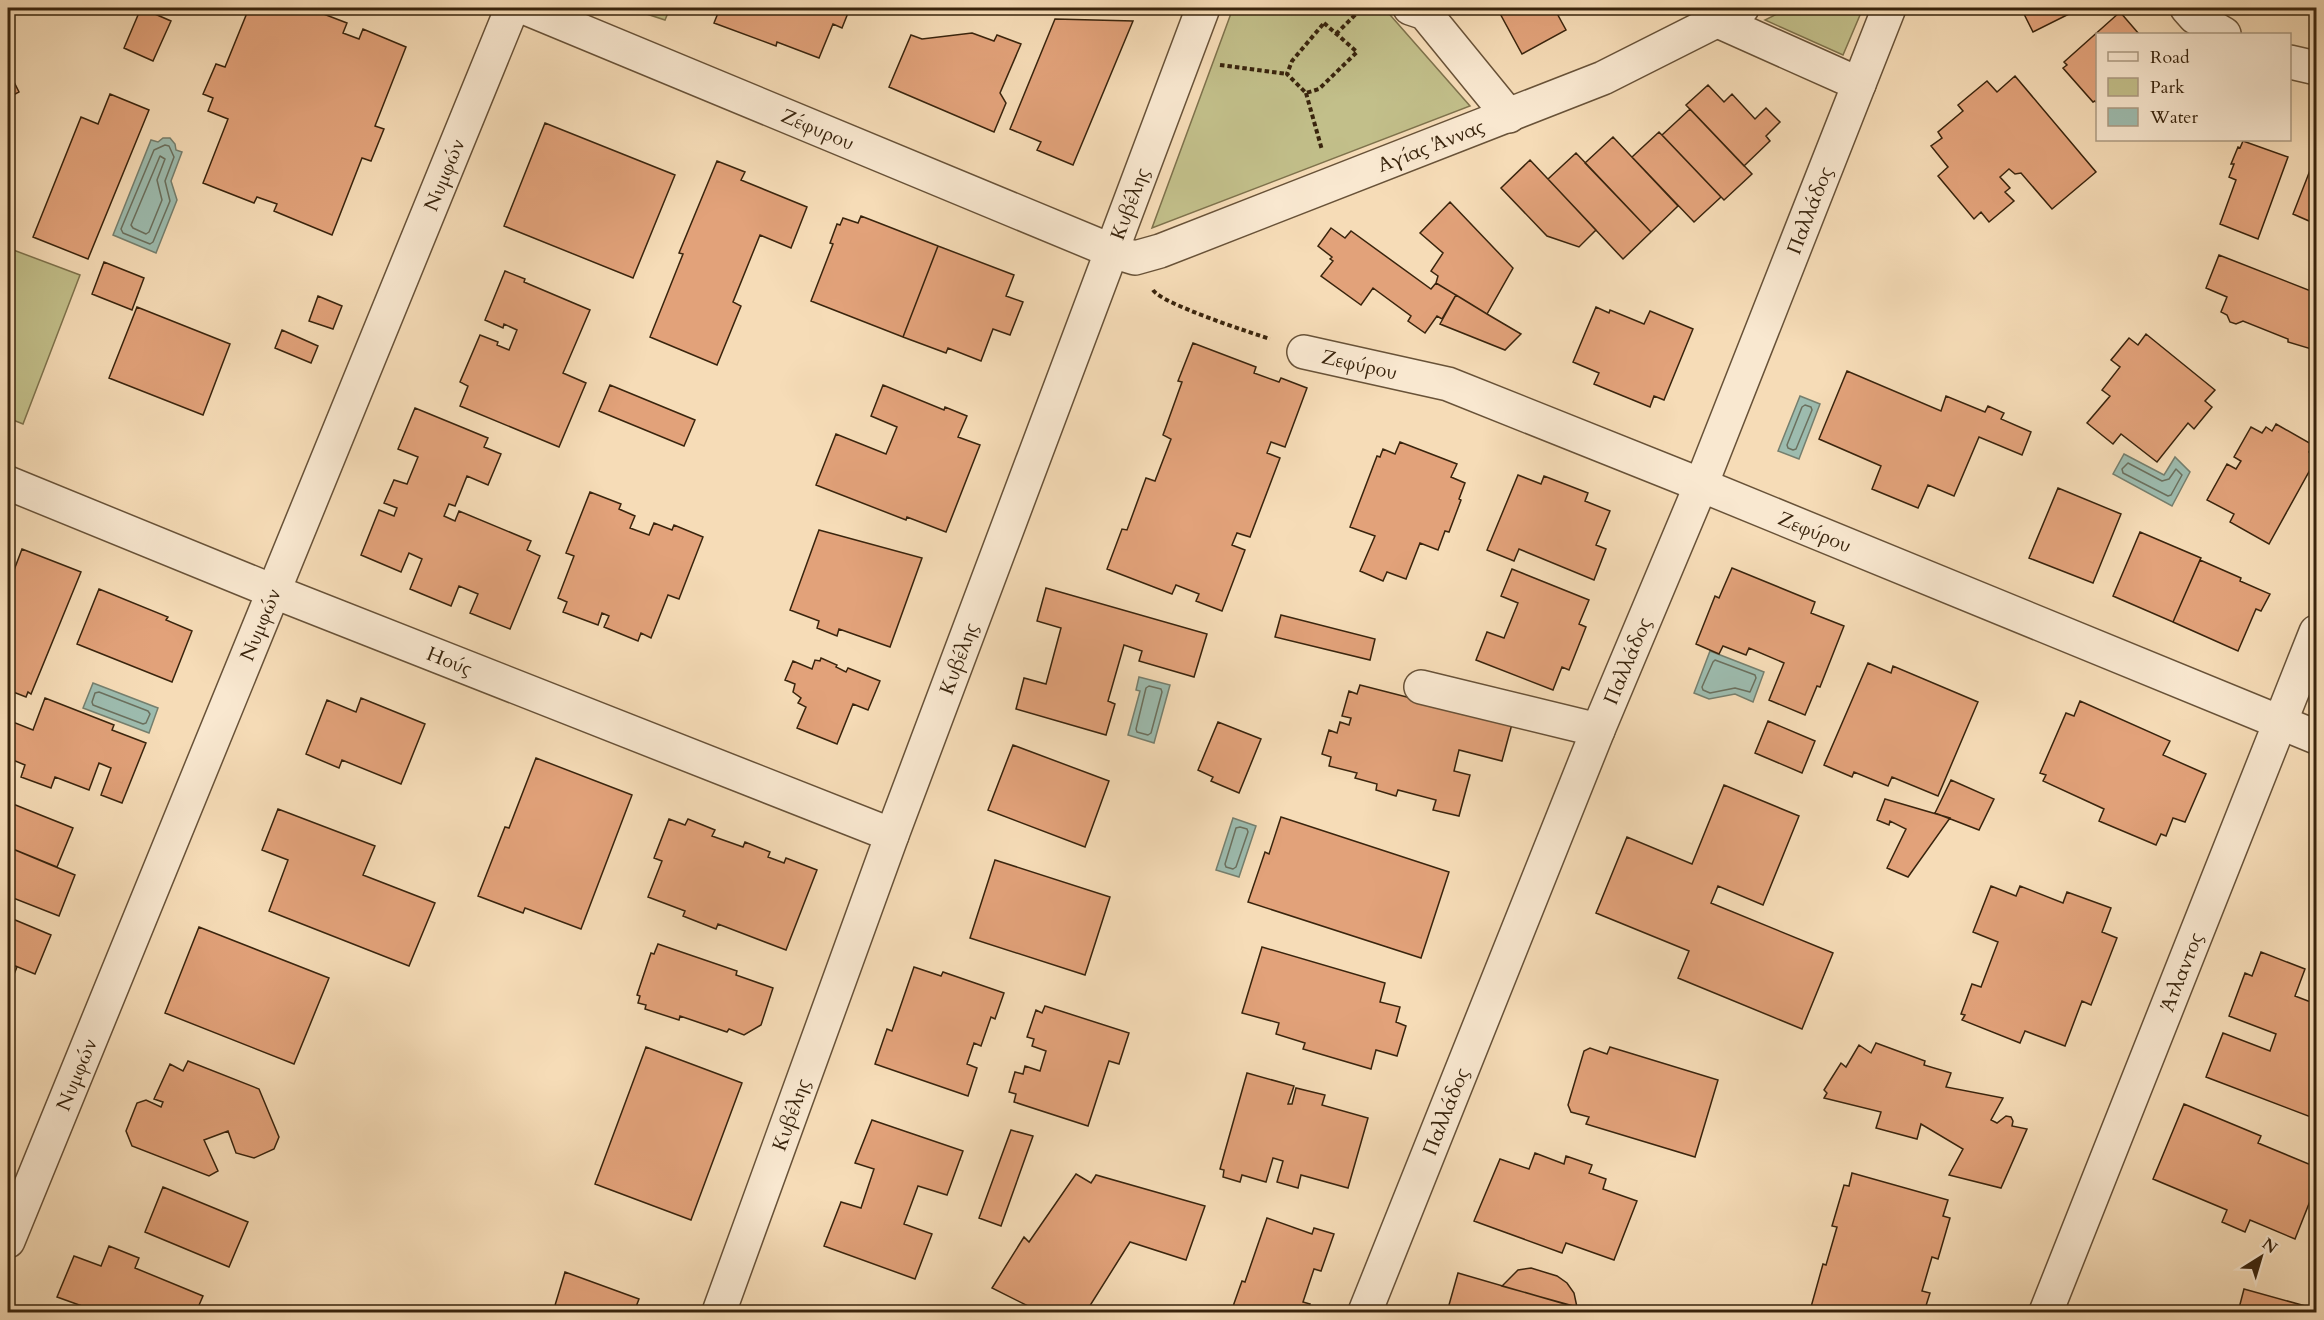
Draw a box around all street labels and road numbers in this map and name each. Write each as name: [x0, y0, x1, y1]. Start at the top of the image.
street label: Ζέφυρου: [777, 102, 859, 156]
street label: Αγίας Άννας: [1373, 112, 1489, 178]
street label: Νυμφών: [417, 134, 471, 215]
street label: Παλλάδος: [1780, 162, 1839, 258]
street label: Κυβέλης: [1104, 163, 1155, 243]
street label: Ζεφύρου: [1319, 343, 1400, 386]
street label: Ζεφύρου: [1774, 505, 1856, 559]
street label: Νυμφών: [233, 584, 287, 665]
street label: Παλλάδος: [1597, 613, 1658, 708]
street label: Κυβέλης: [933, 618, 984, 698]
street label: Ηούς: [423, 640, 477, 682]
street label: Άτλαντος: [2153, 928, 2209, 1015]
street label: Νυμφών: [49, 1034, 103, 1115]
street label: Παλλάδος: [1416, 1063, 1475, 1159]
street label: Κυβέλης: [765, 1074, 816, 1154]

